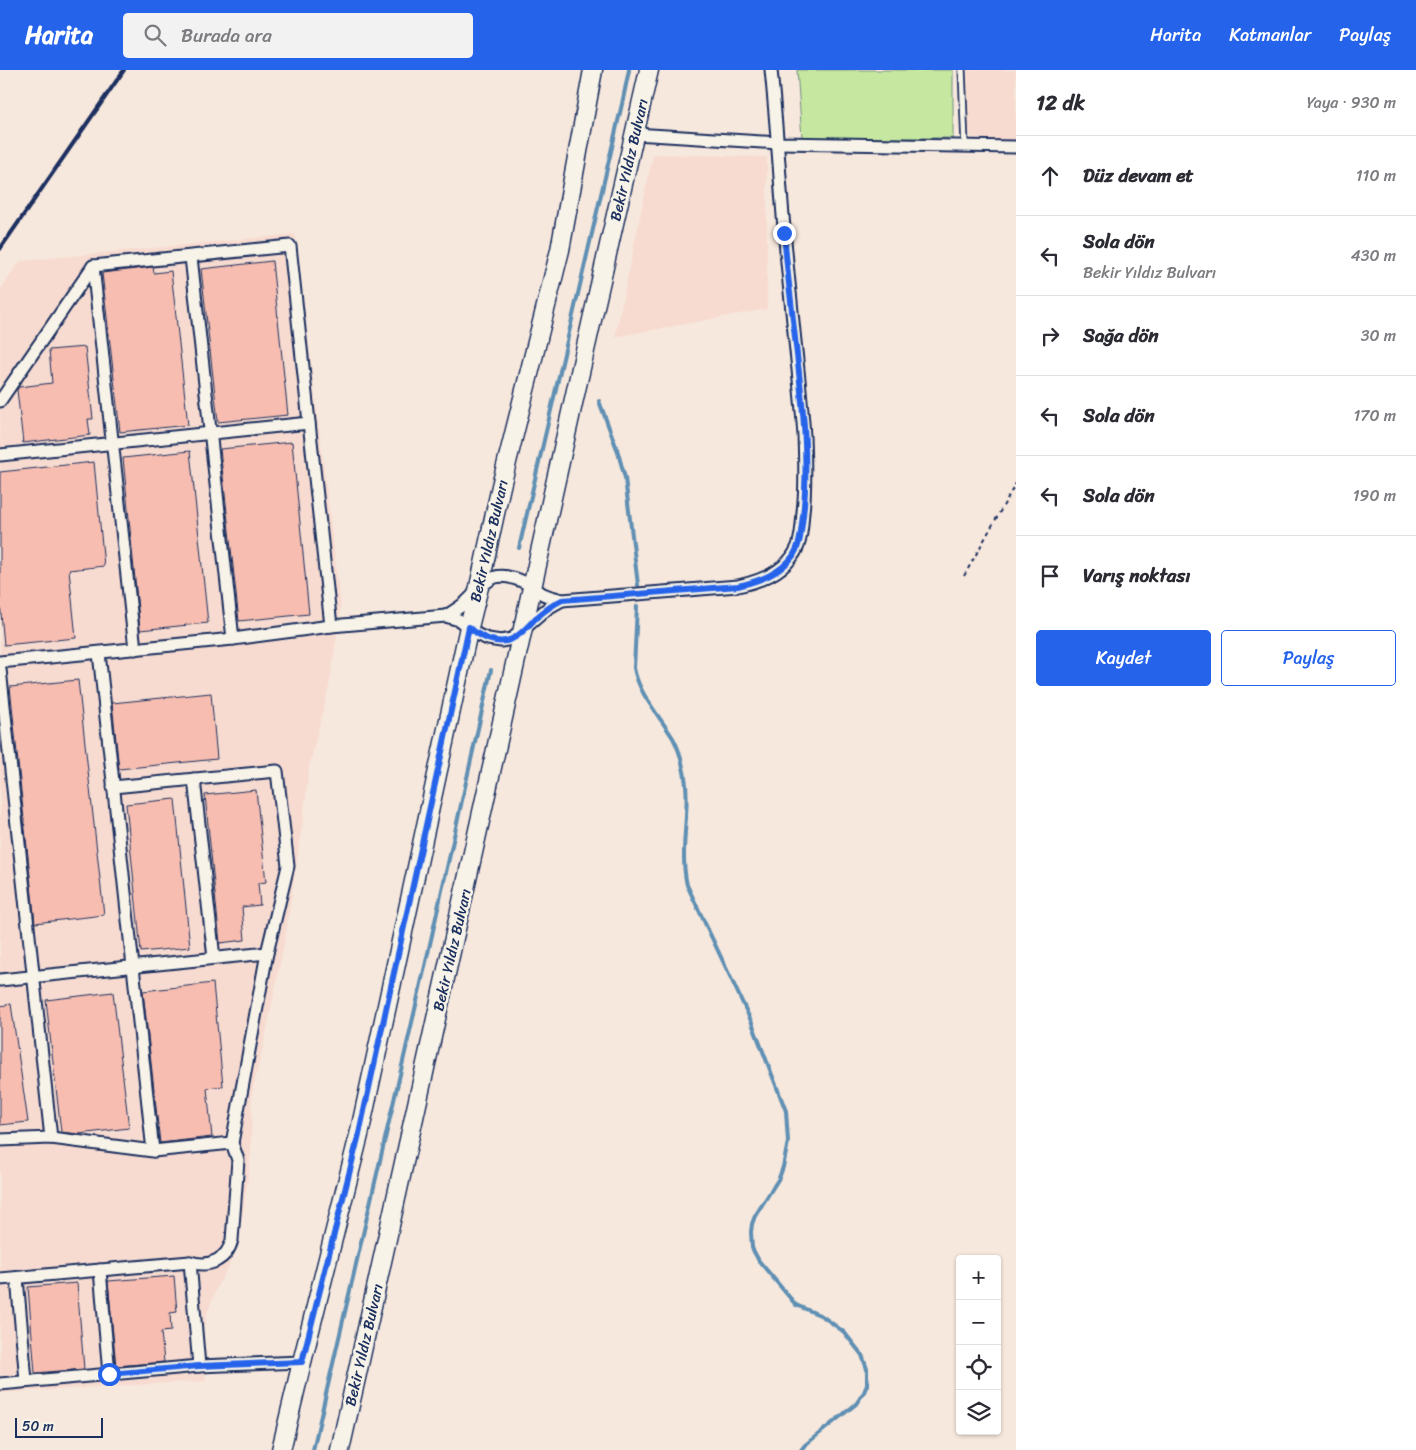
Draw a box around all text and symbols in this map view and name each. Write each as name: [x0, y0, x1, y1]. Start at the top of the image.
search box: [123, 13, 473, 58]
text: Harita: [25, 14, 93, 56]
text: Burada ara: [181, 19, 272, 52]
text: Harita: [1150, 19, 1201, 51]
text: Katmanlar: [1229, 19, 1311, 51]
text: Paylaş: [1339, 19, 1391, 51]
icon: search: [141, 21, 169, 49]
text: 12 dk: [1036, 84, 1085, 122]
text: Yaya · 930 m: [1307, 88, 1396, 117]
street label: Bekir Yıldız Bulvarı: [602, 96, 656, 224]
text: Düz devam et: [1083, 159, 1194, 192]
text: 110 m: [1356, 161, 1396, 190]
icon: ahead: [1036, 162, 1064, 190]
route end: [773, 222, 796, 245]
text: Sola dön: [1083, 225, 1154, 258]
text: 430 m: [1351, 241, 1396, 270]
icon: left: [1036, 242, 1064, 270]
text: Bekir Yıldız Bulvarı: [1083, 258, 1216, 287]
text: Sağa dön: [1083, 319, 1158, 352]
text: 30 m: [1361, 321, 1396, 350]
icon: right: [1036, 322, 1064, 350]
text: Sola dön: [1083, 399, 1154, 432]
text: 170 m: [1353, 401, 1396, 430]
icon: left: [1036, 402, 1064, 430]
street label: Bekir Yıldız Bulvarı: [462, 477, 516, 605]
text: Sola dön: [1083, 479, 1154, 512]
text: 190 m: [1353, 481, 1396, 510]
icon: left: [1036, 482, 1064, 510]
text: Varış noktası: [1083, 559, 1190, 592]
icon: arrive: [1036, 562, 1064, 590]
button: Kaydet: [1036, 630, 1211, 686]
button: Paylaş: [1221, 630, 1396, 686]
street label: Bekir Yıldız Bulvarı: [425, 886, 479, 1014]
map controls: [956, 1255, 1001, 1435]
button: +: [956, 1255, 1001, 1300]
street label: Bekir Yıldız Bulvarı: [337, 1281, 391, 1409]
button: −: [956, 1300, 1001, 1345]
button: locate: [956, 1345, 1001, 1390]
route start: [98, 1363, 121, 1386]
button: layers: [956, 1390, 1001, 1435]
text: 50 m: [22, 1414, 54, 1439]
scale bar: [15, 1415, 102, 1438]

